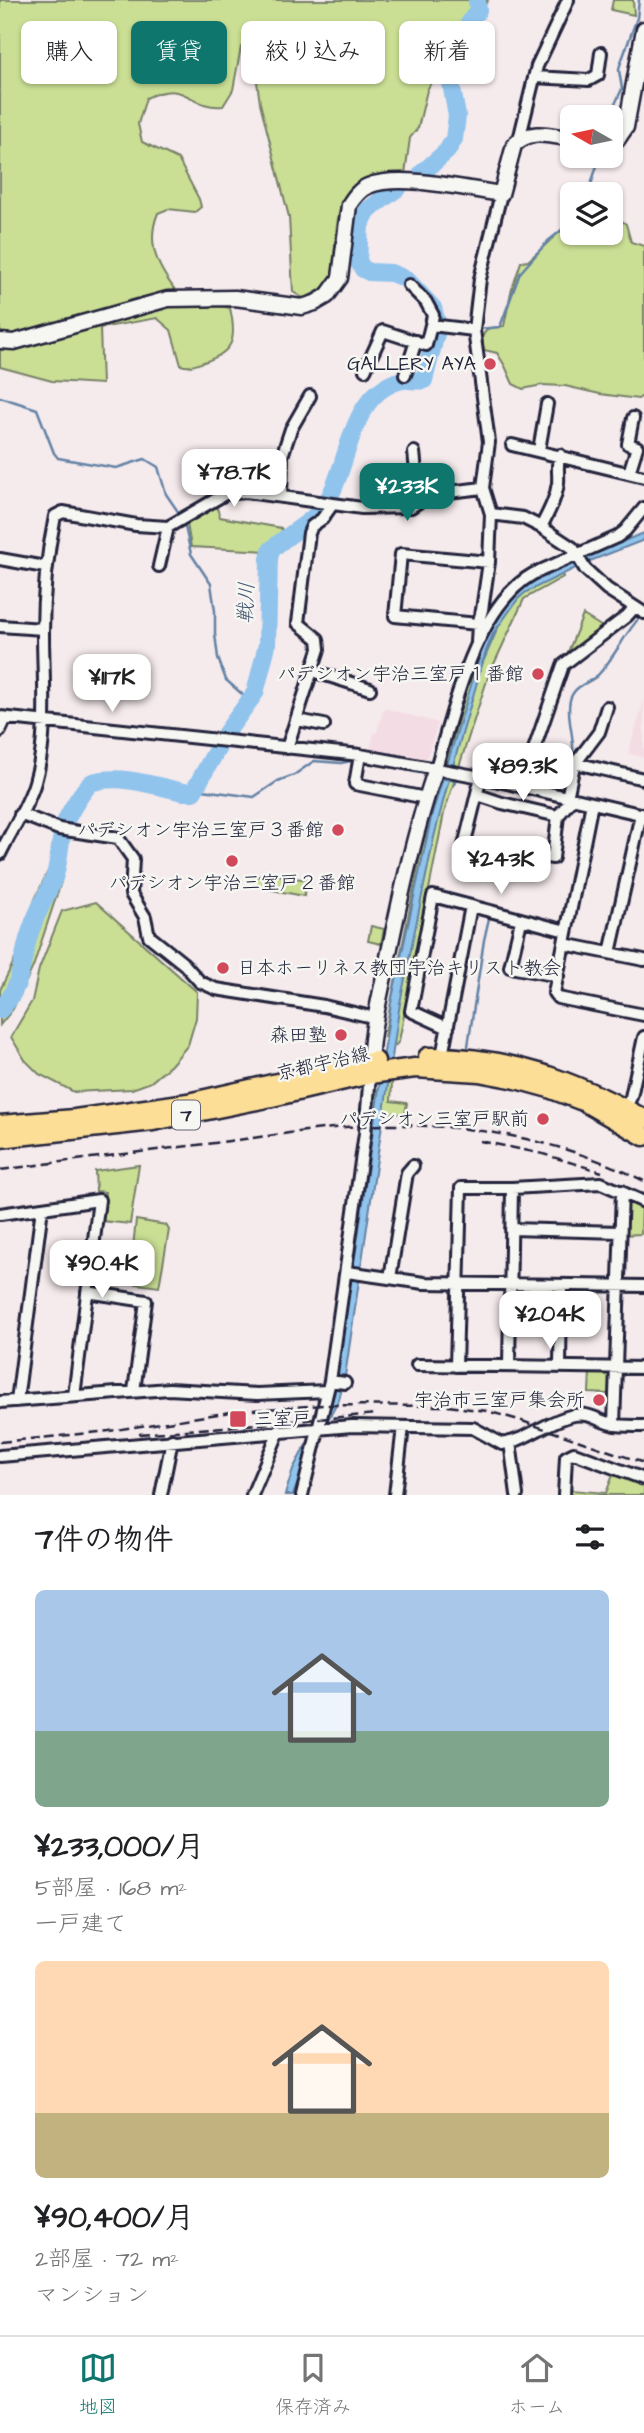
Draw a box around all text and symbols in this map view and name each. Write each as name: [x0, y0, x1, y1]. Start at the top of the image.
chip: 購入: [21, 21, 117, 84]
chip: 賃貸: [131, 21, 227, 84]
chip: 絞り込み: [241, 21, 385, 84]
chip: 新着: [399, 21, 495, 84]
north arrow: [560, 105, 623, 168]
map controls: [560, 105, 623, 245]
button: layers: [560, 182, 623, 245]
place label: GALLERY AYA: [347, 351, 476, 378]
marker: GALLERY AYA: [482, 356, 498, 372]
pin: ¥78.7K: [177, 449, 291, 509]
text: ¥78.7K: [198, 456, 270, 488]
pin: ¥233K: [358, 463, 456, 523]
text: ¥233K: [376, 470, 438, 502]
water label: 戦川: [230, 581, 262, 625]
pin: ¥117K: [63, 654, 161, 714]
text: ¥117K: [89, 661, 135, 693]
place label: パデシオン宇治三室戸１番館: [277, 661, 524, 688]
marker: パデシオン宇治三室戸１番館: [530, 666, 546, 682]
pin: ¥89.3K: [466, 744, 580, 803]
text: ¥89.3K: [488, 750, 558, 782]
place label: パデシオン宇治三室戸３番館: [77, 817, 324, 844]
marker: パデシオン宇治三室戸３番館: [330, 822, 346, 838]
pin: ¥243K: [452, 836, 550, 896]
text: ¥243K: [468, 843, 534, 875]
marker: パデシオン宇治三室戸２番館: [224, 853, 240, 869]
place label: パデシオン宇治三室戸２番館: [108, 870, 356, 897]
place label: 日本ホーリネス教団宇治キリスト教会: [237, 955, 561, 982]
marker: 日本ホーリネス教団宇治キリスト教会: [215, 960, 231, 976]
place label: 森田塾: [270, 1022, 327, 1049]
marker: 森田塾: [333, 1027, 349, 1043]
street label: 京都宇治線: [274, 1040, 372, 1088]
road number: 7: [172, 1100, 200, 1130]
place label: パデシオン三室戸駅前: [339, 1106, 529, 1133]
marker: パデシオン三室戸駅前: [535, 1111, 551, 1127]
pin: ¥90.4K: [45, 1240, 159, 1300]
text: ¥90.4K: [66, 1247, 138, 1279]
pin: ¥204K: [501, 1292, 599, 1351]
text: ¥204K: [515, 1298, 585, 1330]
place label: 宇治市三室戸集会所: [414, 1387, 585, 1414]
marker: 宇治市三室戸集会所: [591, 1392, 607, 1408]
place label: 三室戸: [254, 1406, 311, 1433]
marker: 三室戸: [228, 1409, 248, 1429]
icon: filters: [571, 1518, 609, 1556]
text: 7件の物件: [35, 1519, 173, 1561]
icon: home: [259, 1635, 385, 1761]
text: ¥233,000/月: [35, 1826, 204, 1868]
text: 5部屋 · 168 m²: [35, 1872, 187, 1904]
text: 一戸建て: [35, 1908, 127, 1940]
icon: home: [259, 2006, 385, 2132]
text: ¥90,400/月: [35, 2197, 194, 2239]
text: 2部屋 · 72 m²: [35, 2243, 179, 2275]
text: マンション: [35, 2279, 149, 2311]
tab: 地図: [79, 2349, 117, 2421]
tab: 保存済み: [275, 2349, 351, 2421]
tab: ホーム: [509, 2349, 565, 2421]

